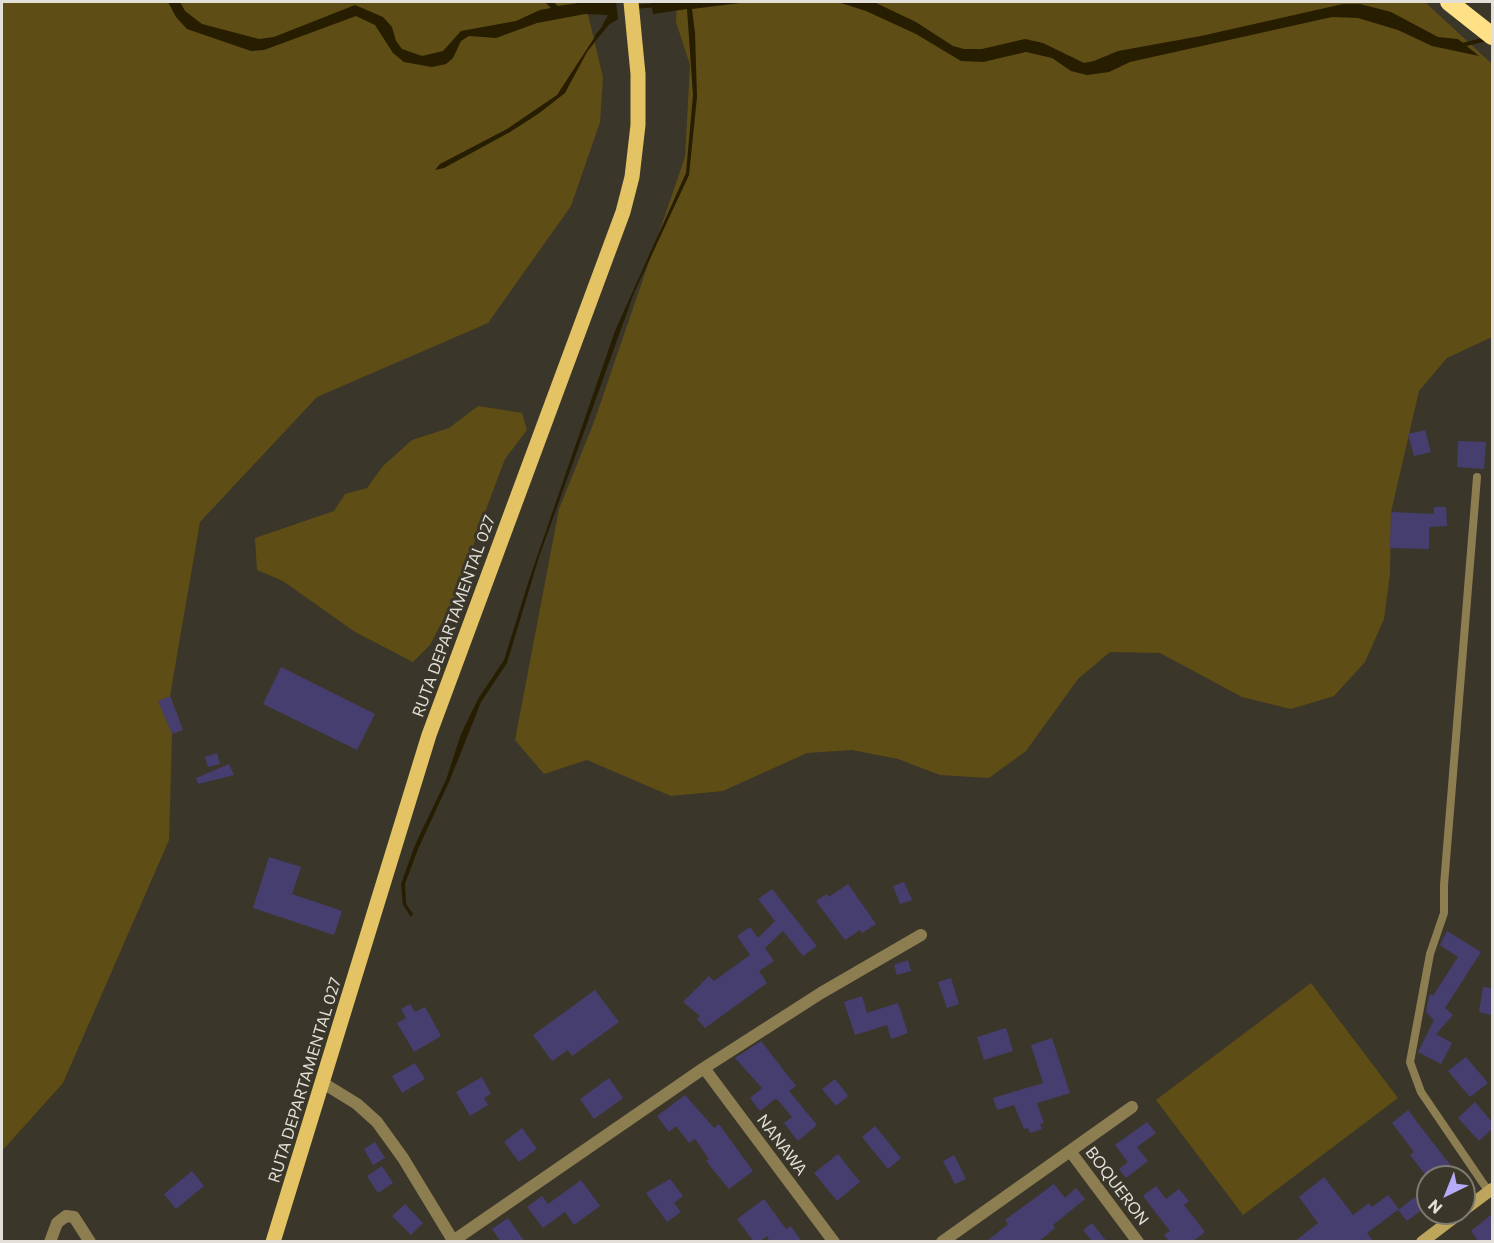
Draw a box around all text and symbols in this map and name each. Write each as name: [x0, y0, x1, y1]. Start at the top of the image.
street label: RUTA DEPARTAMENTAL 027: [408, 512, 500, 720]
street label: RUTA DEPARTAMENTAL 027: [265, 975, 345, 1185]
street label: NANAWA: [753, 1111, 811, 1179]
street label: BOQUERON: [1081, 1143, 1153, 1229]
north arrow: [1416, 1165, 1476, 1225]
text: N: [1424, 1196, 1446, 1218]

